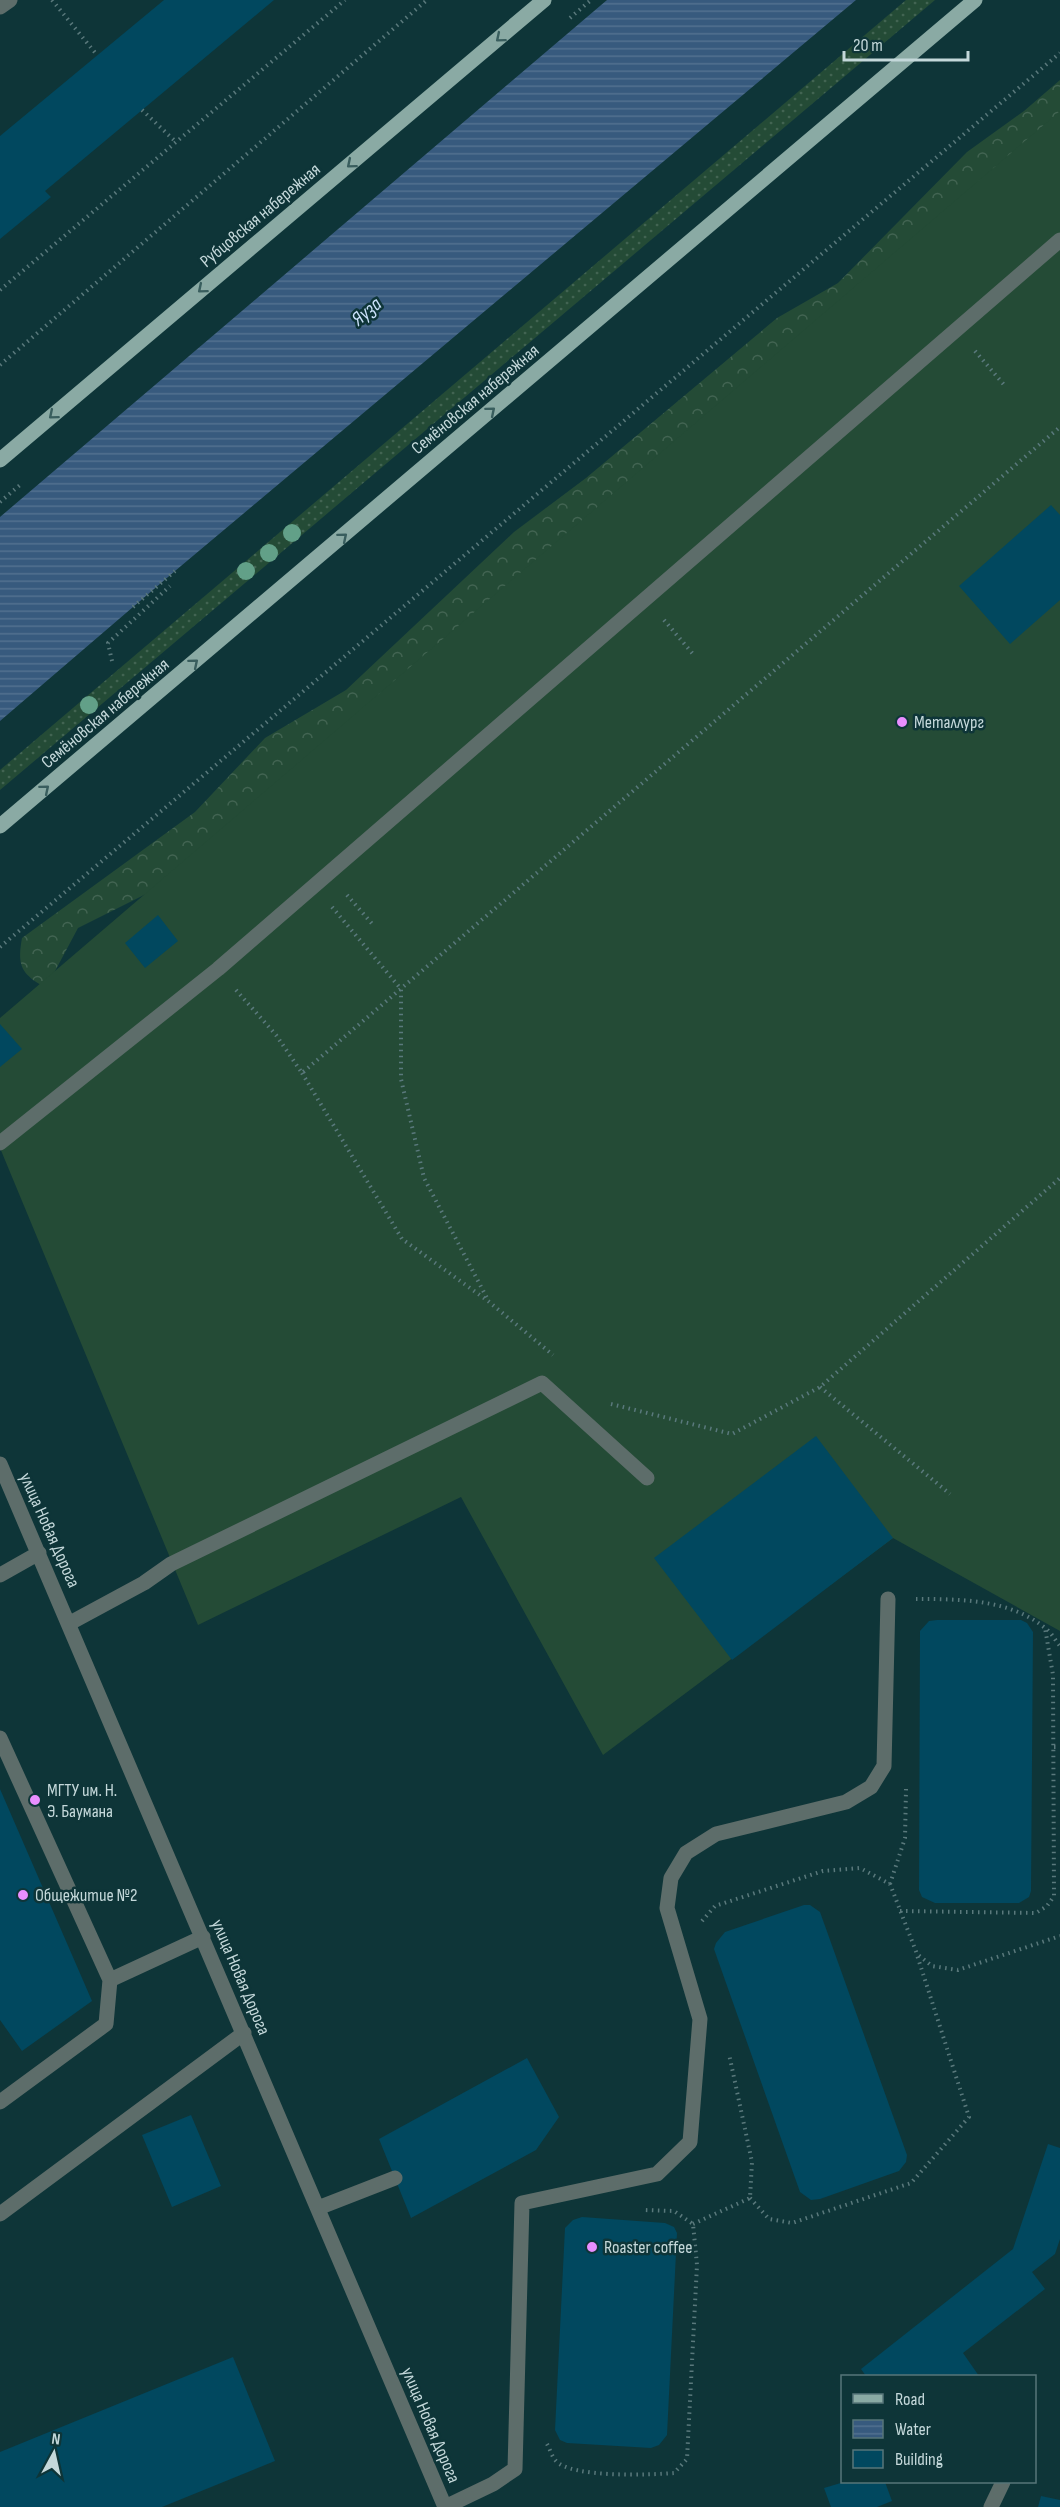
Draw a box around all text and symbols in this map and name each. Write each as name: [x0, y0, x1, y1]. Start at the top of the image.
scale bar: [844, 24, 968, 62]
one-way arrow: [496, 31, 507, 42]
text: 20 m: [853, 35, 883, 56]
one-way arrow: [347, 156, 358, 167]
street label: Рубцовская набережная: [196, 159, 325, 272]
one-way arrow: [198, 282, 209, 293]
water label: Яуза: [346, 292, 387, 332]
street label: Семёновская набережная: [407, 340, 543, 459]
one-way arrow: [484, 407, 495, 418]
one-way arrow: [49, 408, 60, 419]
one-way arrow: [336, 533, 347, 544]
street label: Семёновская набережная: [37, 654, 173, 773]
one-way arrow: [187, 659, 198, 670]
place label: Металлург: [914, 712, 984, 733]
marker: Металлург: [895, 715, 909, 729]
one-way arrow: [38, 785, 49, 796]
street label: улица Новая Дорога: [15, 1469, 84, 1591]
place label: МГТУ им. Н. Э. Баумана: [47, 1780, 117, 1822]
marker: МГТУ им. Н. Э. Баумана: [28, 1793, 42, 1807]
place label: Общежитие №2: [35, 1885, 137, 1906]
marker: Общежитие №2: [16, 1888, 30, 1902]
street label: улица Новая Дорога: [207, 1916, 274, 2038]
place label: Roaster coffee: [604, 2237, 693, 2258]
marker: Roaster coffee: [585, 2240, 599, 2254]
street label: улица Новая Дорога: [397, 2364, 464, 2486]
legend: [841, 2375, 1036, 2483]
text: Road: [895, 2389, 925, 2410]
text: Water: [895, 2419, 931, 2440]
north arrow: [24, 2423, 84, 2483]
text: N: [50, 2430, 61, 2450]
text: Building: [895, 2449, 943, 2470]

